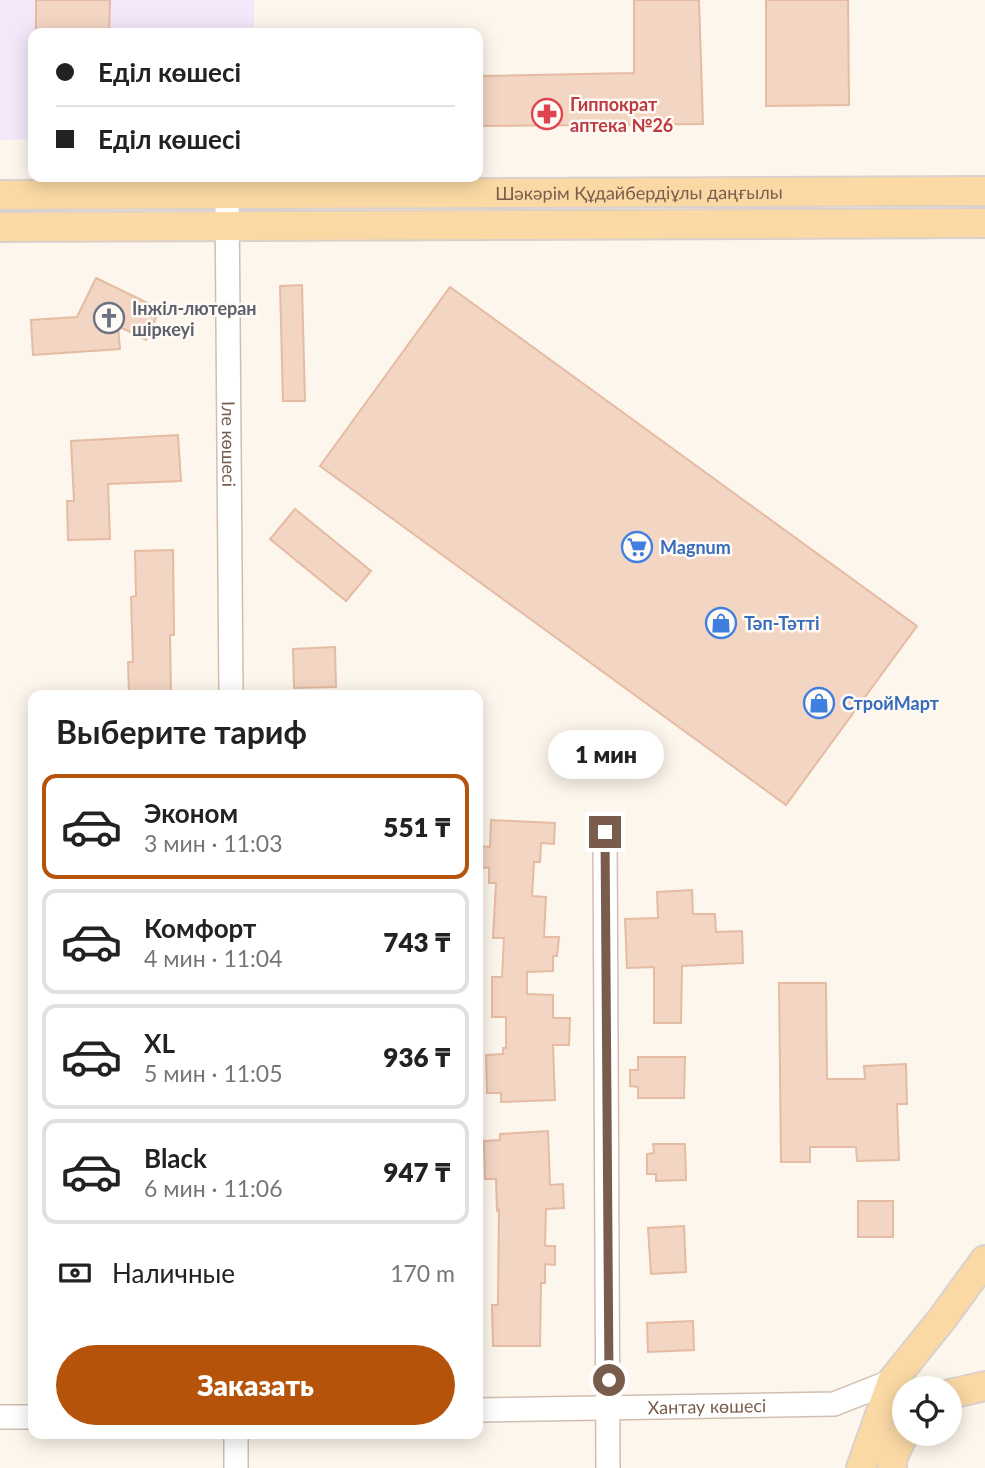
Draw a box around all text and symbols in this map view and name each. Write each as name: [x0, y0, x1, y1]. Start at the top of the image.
text: Еділ көшесі: [98, 56, 241, 88]
place label: Гиппократ аптека №26: [570, 93, 673, 136]
pharmacy icon: Гиппократ аптека №26: [530, 97, 564, 131]
text: Еділ көшесі: [98, 123, 241, 155]
street label: Шәкәрім Құдайбердіұлы даңғылы: [495, 181, 783, 204]
place label: Інжіл-лютеран шіркеуі: [132, 297, 257, 340]
church icon: Інжіл-лютеран шіркеуі: [92, 301, 126, 335]
street label: Іле көшесі: [218, 401, 240, 487]
supermarket icon: Magnum: [620, 530, 654, 564]
place label: Magnum: [660, 536, 731, 558]
shop icon: Тәп-Тәтті: [704, 606, 738, 640]
place label: Тәп-Тәтті: [744, 612, 820, 634]
shop icon: СтройМарт: [802, 686, 836, 720]
place label: СтройМарт: [842, 692, 940, 714]
text: Выберите тариф: [56, 712, 307, 751]
callout: 1 мин: [547, 730, 663, 780]
text: 1 мин: [575, 740, 637, 768]
icon: car: [60, 795, 123, 858]
text: Эконом: [144, 797, 238, 829]
text: 551 ₸: [383, 811, 451, 843]
route end: [589, 816, 621, 848]
text: 3 мин · 11:03: [144, 829, 283, 857]
icon: car: [60, 910, 123, 973]
text: Комфорт: [144, 912, 256, 944]
text: 743 ₸: [383, 926, 451, 958]
text: 4 мин · 11:04: [144, 944, 283, 972]
icon: car: [60, 1025, 123, 1088]
text: XL: [144, 1027, 175, 1059]
text: 936 ₸: [383, 1041, 451, 1073]
text: 5 мин · 11:05: [144, 1059, 283, 1087]
icon: car: [60, 1140, 123, 1203]
text: Black: [144, 1142, 207, 1174]
text: 947 ₸: [383, 1156, 451, 1188]
text: 6 мин · 11:06: [144, 1174, 283, 1202]
icon: cash: [56, 1254, 94, 1292]
text: Наличные: [112, 1257, 235, 1289]
text: 170 m: [390, 1259, 455, 1287]
button: Заказать: [56, 1345, 455, 1425]
route start: [593, 1364, 625, 1396]
map controls: [892, 1376, 962, 1446]
button: locate: [892, 1376, 962, 1446]
street label: Хантау көшесі: [647, 1394, 767, 1418]

